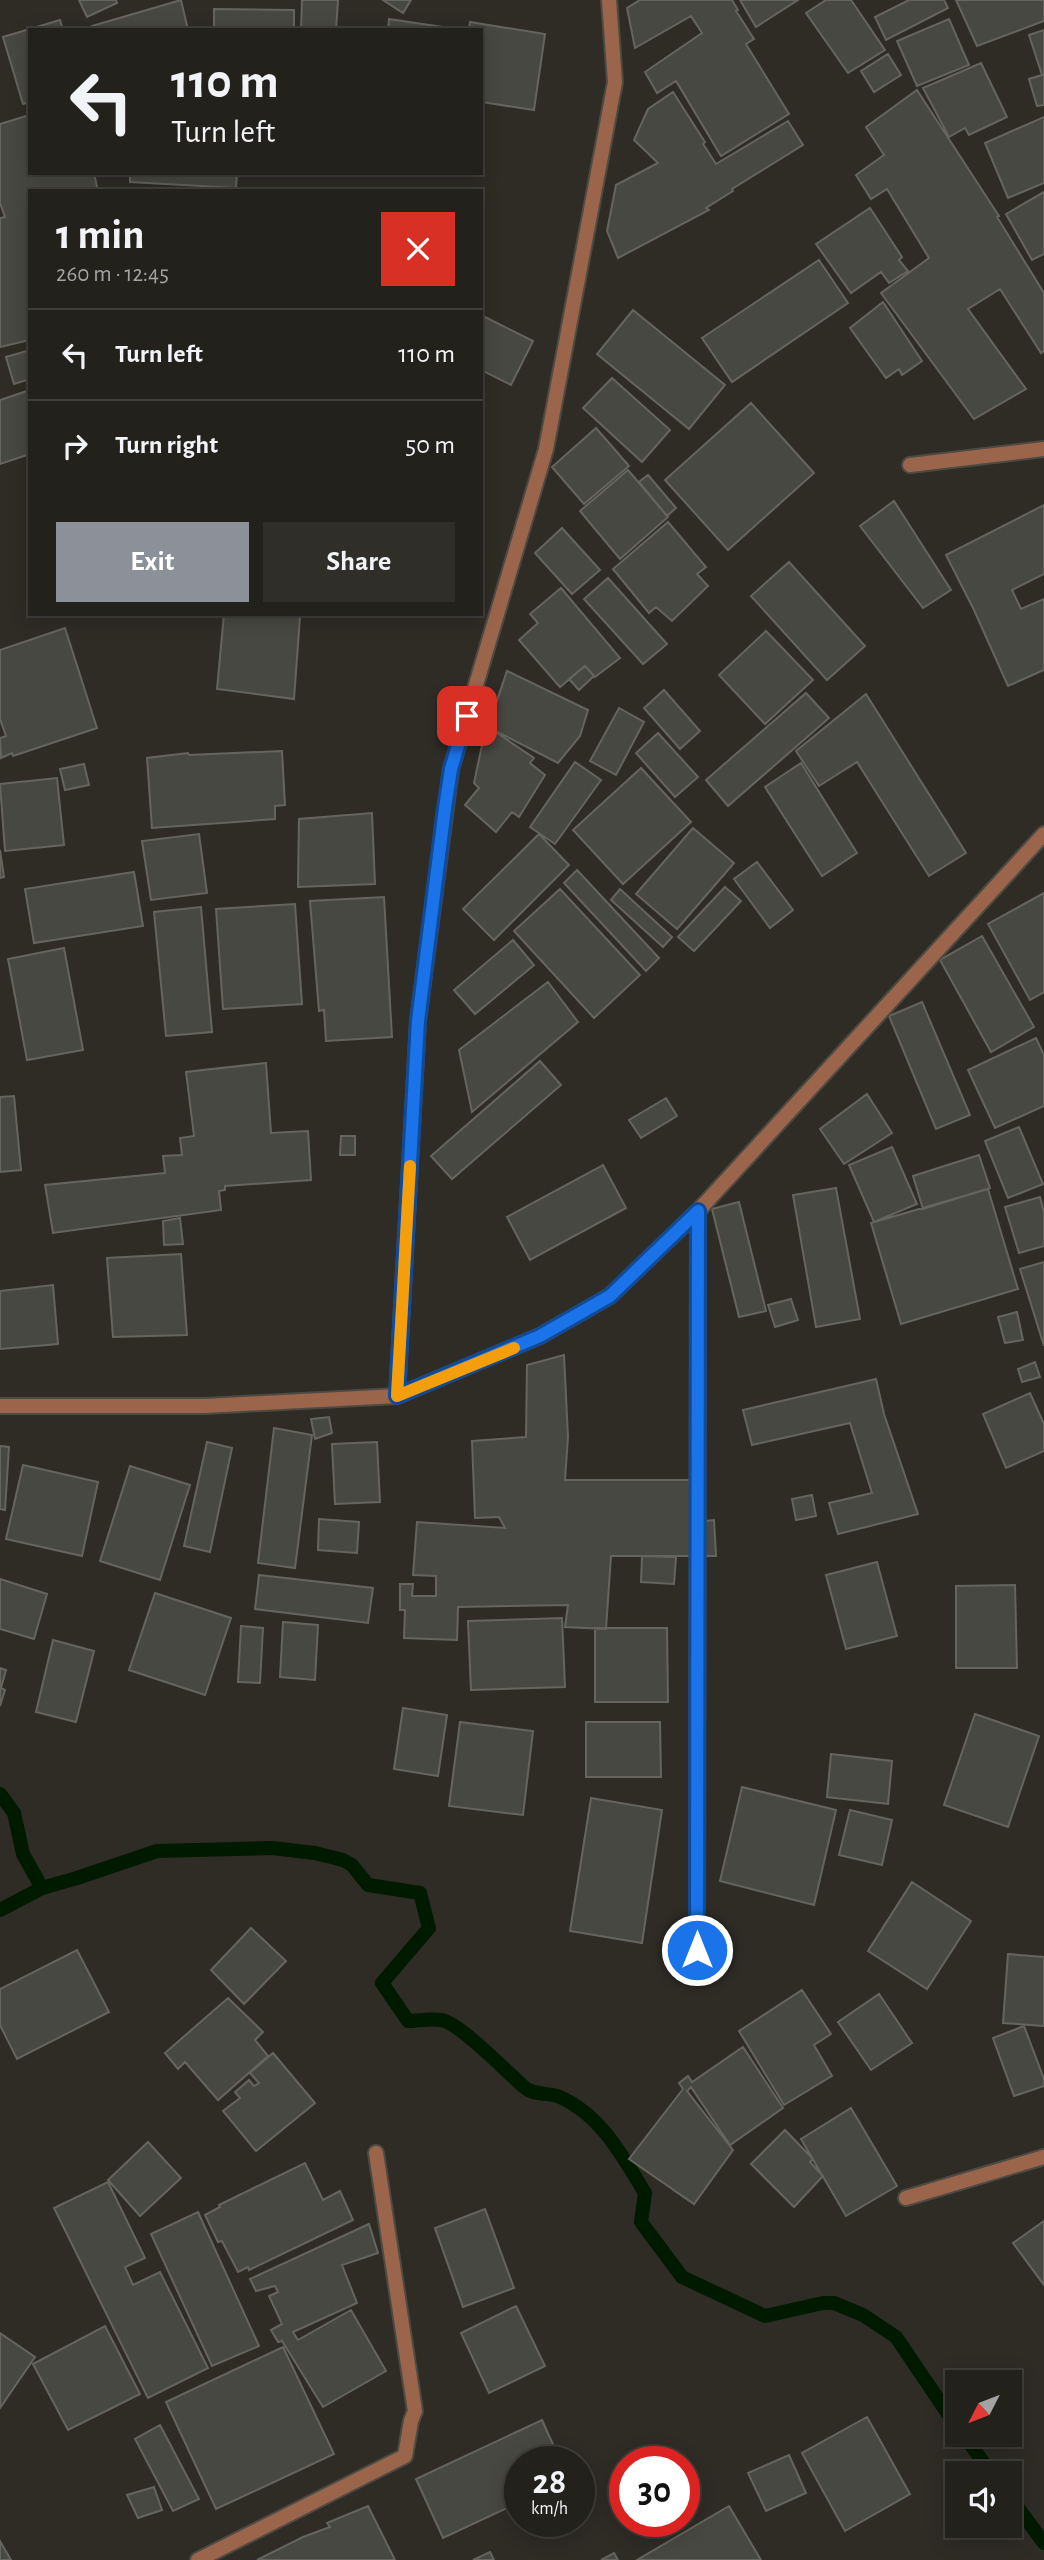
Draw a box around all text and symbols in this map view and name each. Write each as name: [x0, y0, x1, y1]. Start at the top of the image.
icon: left: [56, 56, 147, 147]
text: 110 m: [171, 58, 279, 107]
text: Turn left: [171, 116, 275, 148]
button: close: [381, 212, 455, 286]
text: 1 min: [56, 214, 145, 256]
text: 260 m · 12:45: [56, 263, 169, 286]
icon: left: [56, 336, 94, 374]
text: Turn left: [115, 341, 203, 367]
text: 110 m: [398, 341, 455, 367]
icon: right: [56, 427, 94, 465]
text: Turn right: [115, 432, 218, 458]
text: 50 m: [405, 432, 455, 458]
button: Exit: [56, 522, 249, 602]
button: Share: [263, 522, 455, 602]
pin: [437, 686, 497, 746]
icon: arrive: [448, 697, 486, 735]
position arrow: [660, 1913, 734, 1987]
north arrow: [945, 2370, 1022, 2446]
map controls: [945, 2370, 1022, 2538]
speed limit sign: 30: [609, 2446, 700, 2537]
button: sound: [945, 2461, 1022, 2538]
text: 28: [533, 2465, 566, 2500]
text: km/h: [531, 2500, 568, 2518]

